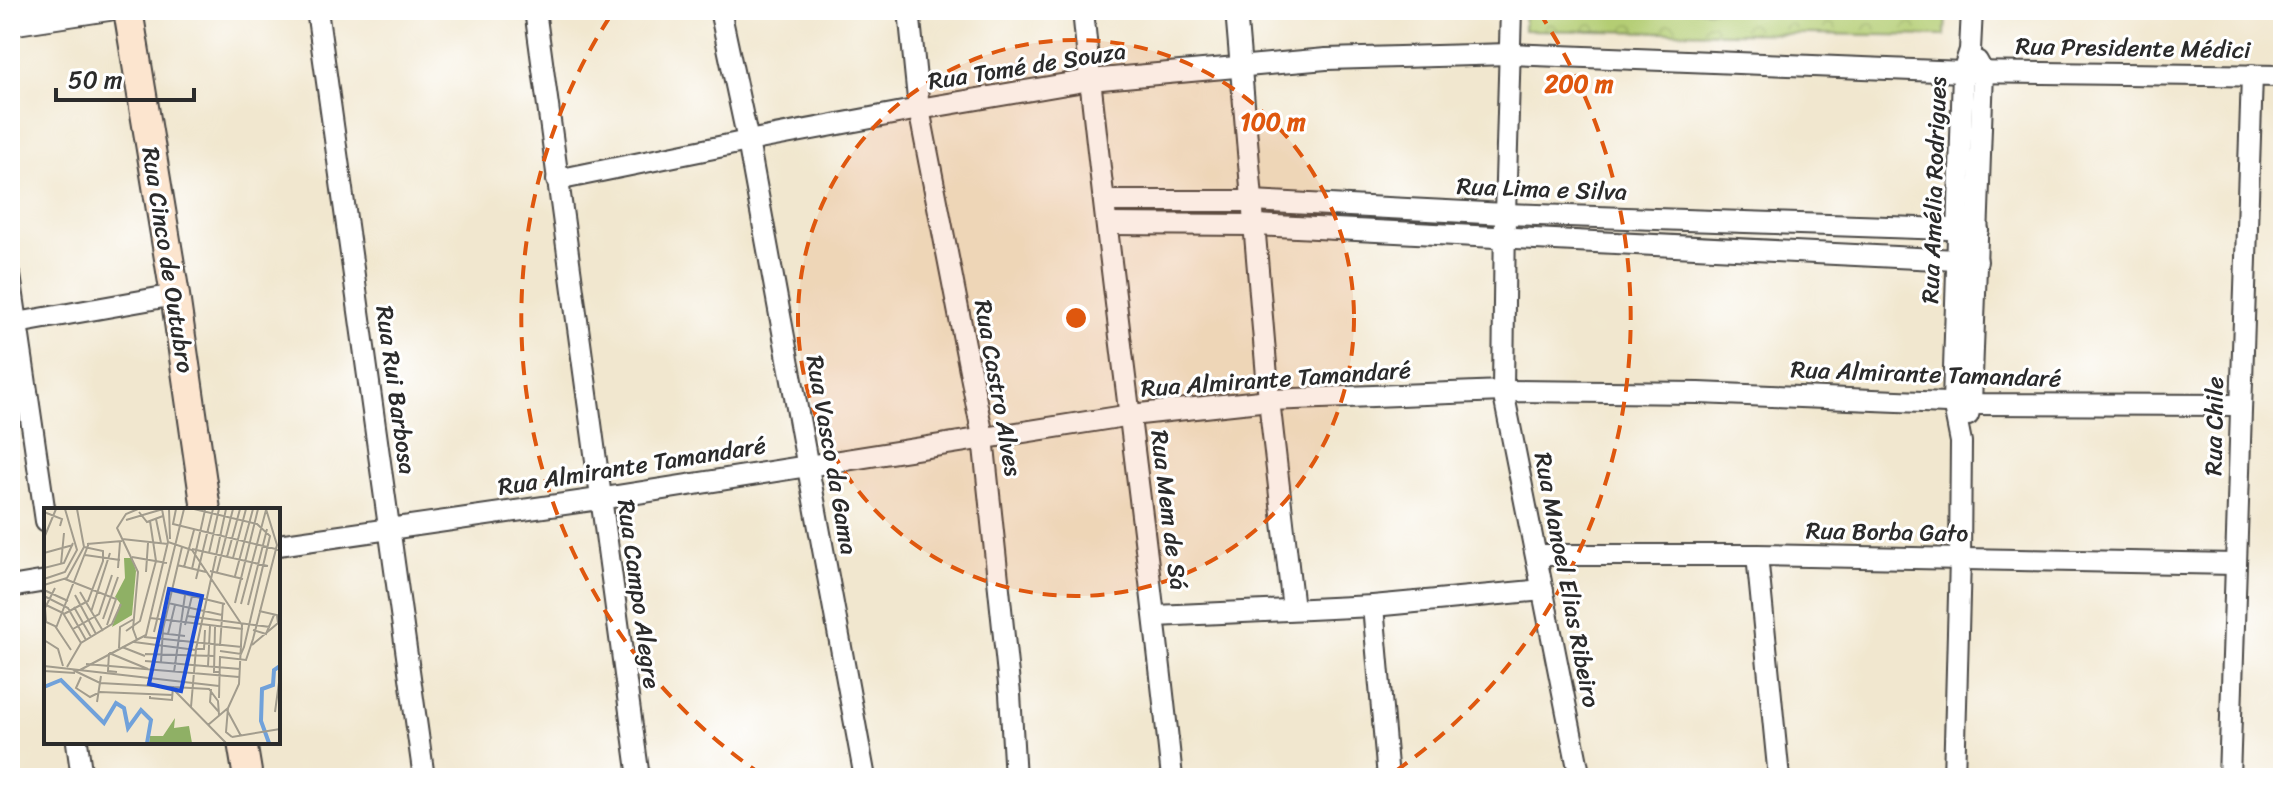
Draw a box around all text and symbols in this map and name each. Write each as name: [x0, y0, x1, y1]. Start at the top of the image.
street label: Rua Presidente Médici: [2015, 25, 2252, 71]
street label: Rua Tomé de Souza: [925, 30, 1129, 102]
scale bar: [56, 52, 194, 102]
text: 50 m: [68, 59, 123, 101]
text: 200 m: [1544, 63, 1614, 105]
street label: Rua Amélia Rodrigues: [1909, 76, 1959, 304]
text: 100 m: [1240, 101, 1306, 143]
street label: Rua Cinco de Outubro: [129, 144, 207, 376]
street label: Rua Lima e Silva: [1456, 165, 1628, 213]
street label: Rua Castro Alves: [962, 296, 1034, 480]
street label: Rua Rui Barbosa: [363, 303, 429, 477]
centre of rings: [1062, 304, 1090, 332]
street label: Rua Almirante Tamandaré: [1790, 348, 2062, 400]
street label: Rua Almirante Tamandaré: [1139, 349, 1413, 409]
street label: Rua Vasco da Gama: [794, 352, 870, 558]
street label: Rua Chile: [2192, 376, 2236, 476]
street label: Rua Almirante Tamandaré: [495, 424, 769, 508]
street label: Rua Mem de Sá: [1138, 428, 1200, 592]
street label: Rua Manoel Elias Ribeiro: [1522, 449, 1612, 711]
street label: Rua Campo Alegre: [605, 497, 673, 692]
inset map: [44, 508, 280, 744]
street label: Rua Borba Gato: [1805, 510, 1969, 554]

